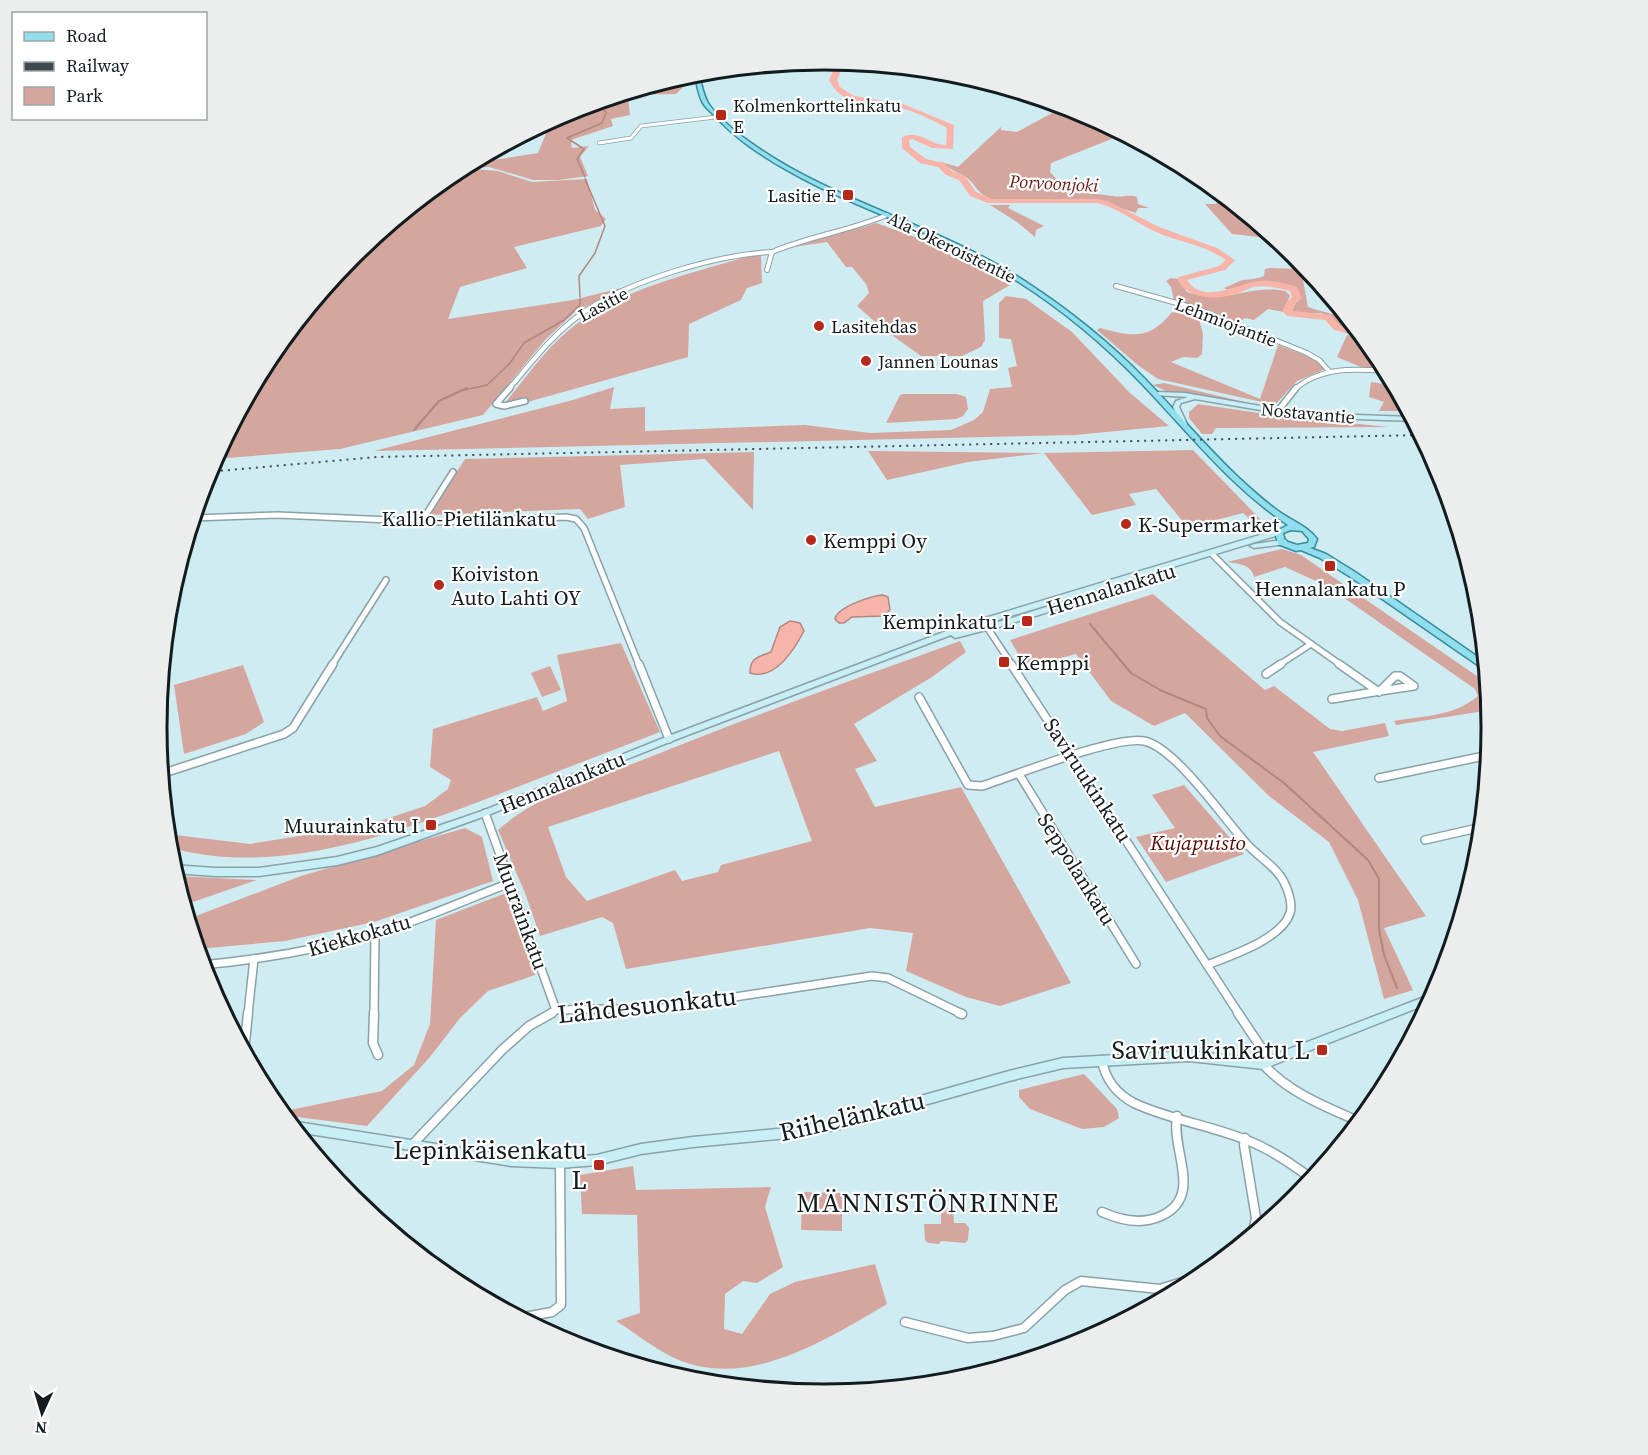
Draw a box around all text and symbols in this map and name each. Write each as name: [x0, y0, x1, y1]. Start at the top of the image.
legend: [12, 12, 207, 120]
text: Road: [66, 23, 107, 48]
text: Railway: [66, 53, 130, 78]
text: Park: [66, 83, 103, 108]
place label: Kolmenkorttelinkatu E: [733, 93, 901, 139]
marker: Kolmenkorttelinkatu E: [714, 108, 728, 122]
water label: Porvoonjoki: [1008, 168, 1100, 198]
place label: Lasitie E: [767, 183, 836, 208]
marker: Lasitie E: [841, 188, 855, 202]
street label: Ala-Okeroistentie: [884, 205, 1020, 289]
street label: Lasitie: [574, 280, 632, 328]
street label: Lehmiojantie: [1171, 291, 1281, 353]
place label: Lasitehdas: [831, 314, 917, 339]
marker: Lasitehdas: [812, 319, 826, 333]
place label: Jannen Lounas: [877, 349, 998, 374]
marker: Jannen Lounas: [859, 354, 873, 368]
street label: Nostavantie: [1260, 396, 1356, 430]
street label: Kallio-Pietilänkatu: [382, 504, 556, 533]
place label: K-Supermarket: [1138, 510, 1279, 539]
marker: K-Supermarket: [1119, 517, 1133, 531]
place label: Kemppi Oy: [823, 526, 927, 555]
marker: Kemppi Oy: [804, 533, 818, 547]
street label: Hennalankatu: [1043, 556, 1179, 622]
place label: Koiviston Auto Lahti OY: [451, 559, 582, 612]
marker: Hennalankatu P: [1323, 559, 1337, 573]
place label: Hennalankatu P: [1255, 574, 1405, 603]
marker: Koiviston Auto Lahti OY: [432, 578, 446, 592]
place label: Kempinkatu L: [882, 607, 1015, 636]
marker: Kempinkatu L: [1020, 614, 1034, 628]
place label: Kemppi: [1016, 648, 1089, 677]
marker: Kemppi: [997, 655, 1011, 669]
street label: Saviruukinkatu: [1037, 712, 1139, 848]
street label: Hennalankatu: [495, 744, 629, 820]
street label: Seppolankatu: [1031, 807, 1123, 931]
place label: Muurainkatu I: [284, 811, 419, 840]
marker: Muurainkatu I: [424, 818, 438, 832]
park label: Kujapuisto: [1149, 828, 1246, 857]
street label: Muurainkatu: [486, 848, 556, 974]
street label: Kiekkokatu: [304, 906, 414, 964]
street label: Lähdesuonkatu: [556, 978, 738, 1032]
place label: Saviruukinkatu L: [1111, 1032, 1310, 1068]
marker: Saviruukinkatu L: [1315, 1043, 1329, 1057]
street label: Riihelänkatu: [776, 1082, 928, 1150]
place label: Lepinkäisenkatu L: [393, 1132, 587, 1198]
marker: Lepinkäisenkatu L: [592, 1158, 606, 1172]
district label: MÄNNISTÖNRINNE: [796, 1184, 1060, 1221]
north arrow: [12, 1383, 72, 1443]
text: N: [34, 1417, 48, 1439]

